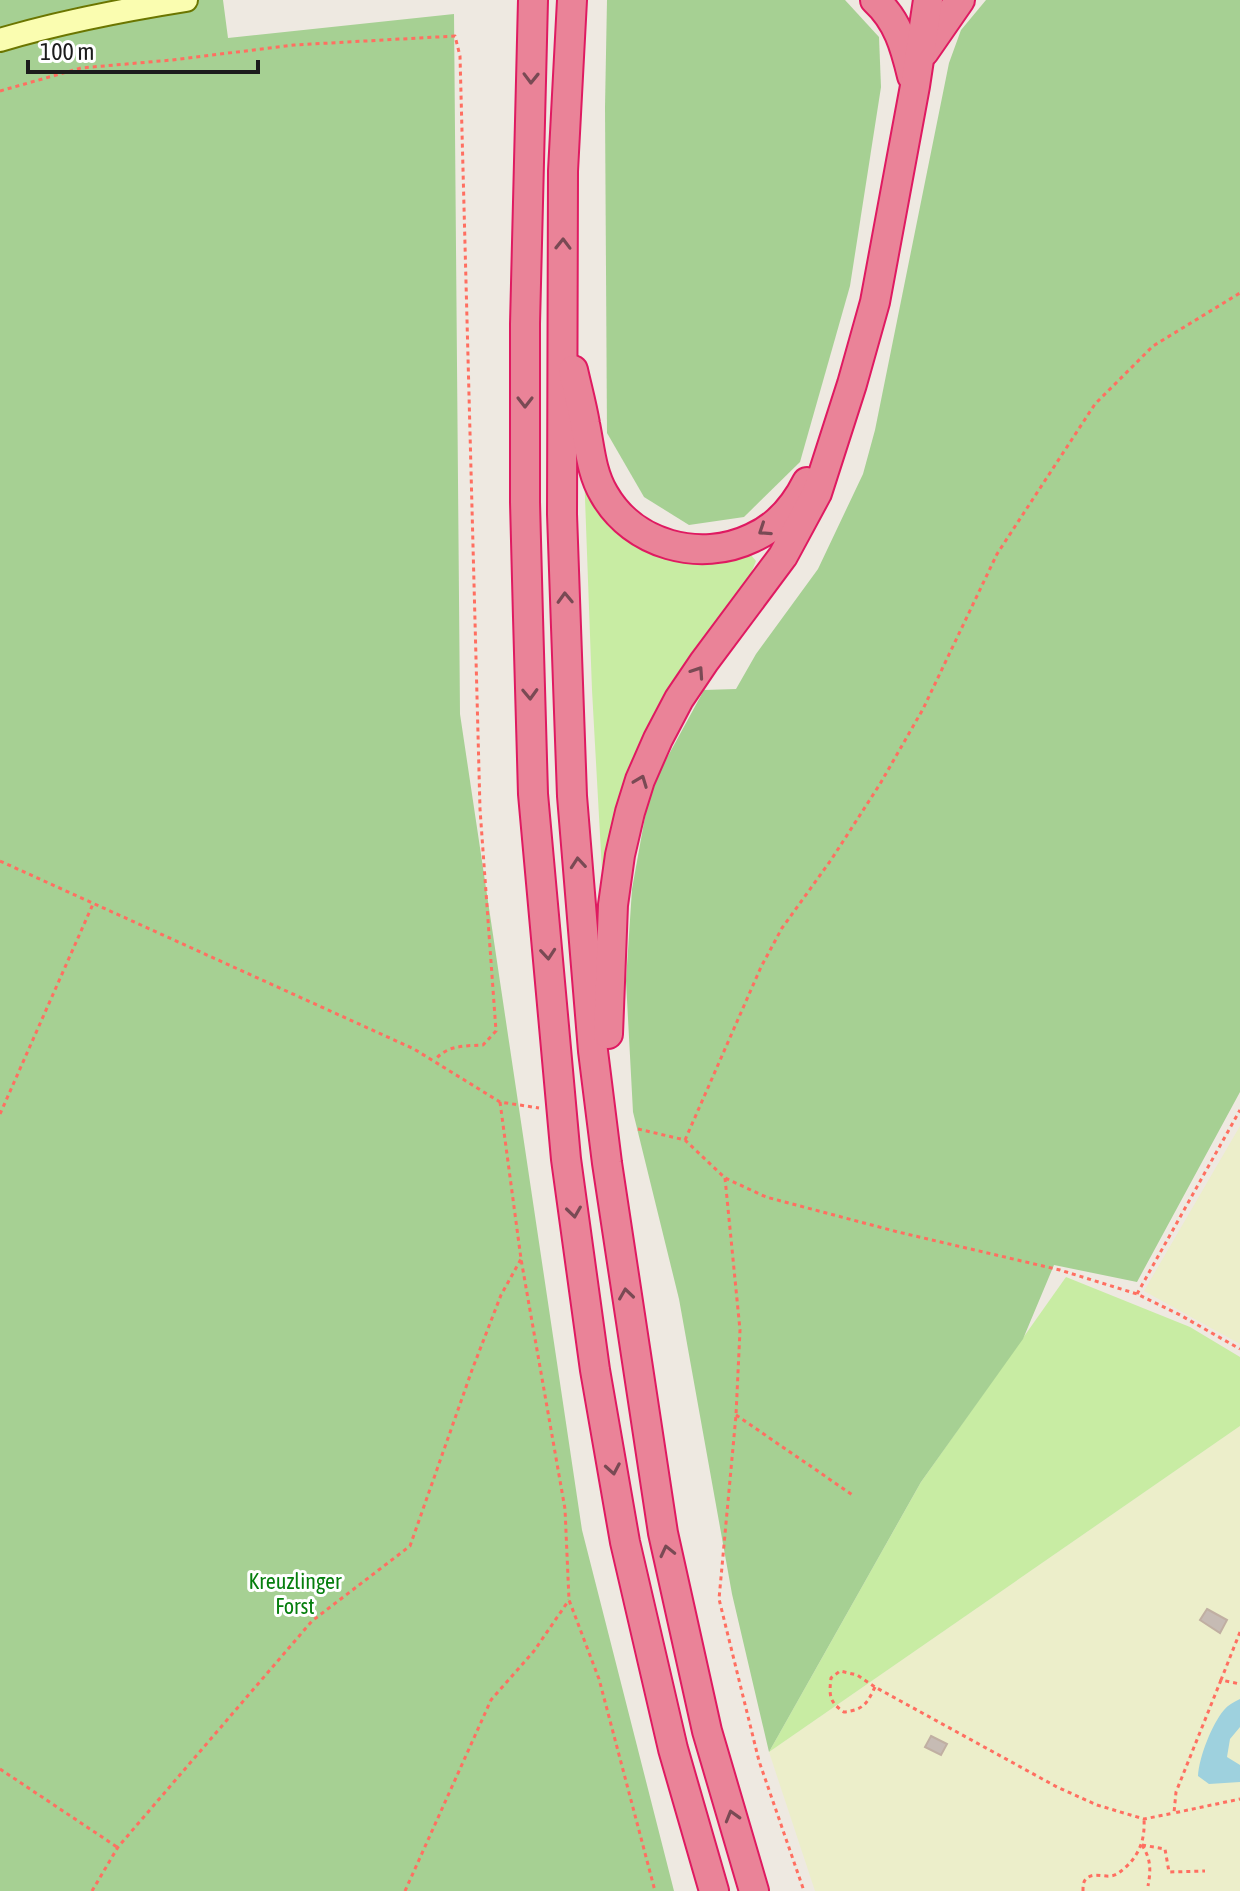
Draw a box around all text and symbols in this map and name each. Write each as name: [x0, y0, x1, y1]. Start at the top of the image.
scale bar: [28, 24, 258, 74]
text: 100 m: [40, 38, 94, 65]
one-way arrow: [522, 72, 539, 85]
one-way arrow: [554, 237, 571, 250]
one-way arrow: [516, 396, 534, 409]
one-way arrow: [759, 520, 773, 535]
one-way arrow: [557, 591, 574, 604]
one-way arrow: [688, 666, 703, 680]
one-way arrow: [522, 688, 539, 701]
one-way arrow: [631, 775, 648, 789]
one-way arrow: [570, 856, 587, 869]
one-way arrow: [539, 948, 556, 961]
one-way arrow: [565, 1206, 582, 1219]
one-way arrow: [618, 1288, 635, 1301]
one-way arrow: [603, 1463, 620, 1476]
one-way arrow: [659, 1545, 676, 1558]
park label: Kreuzlinger Forst: [249, 1568, 342, 1619]
one-way arrow: [725, 1810, 741, 1824]

